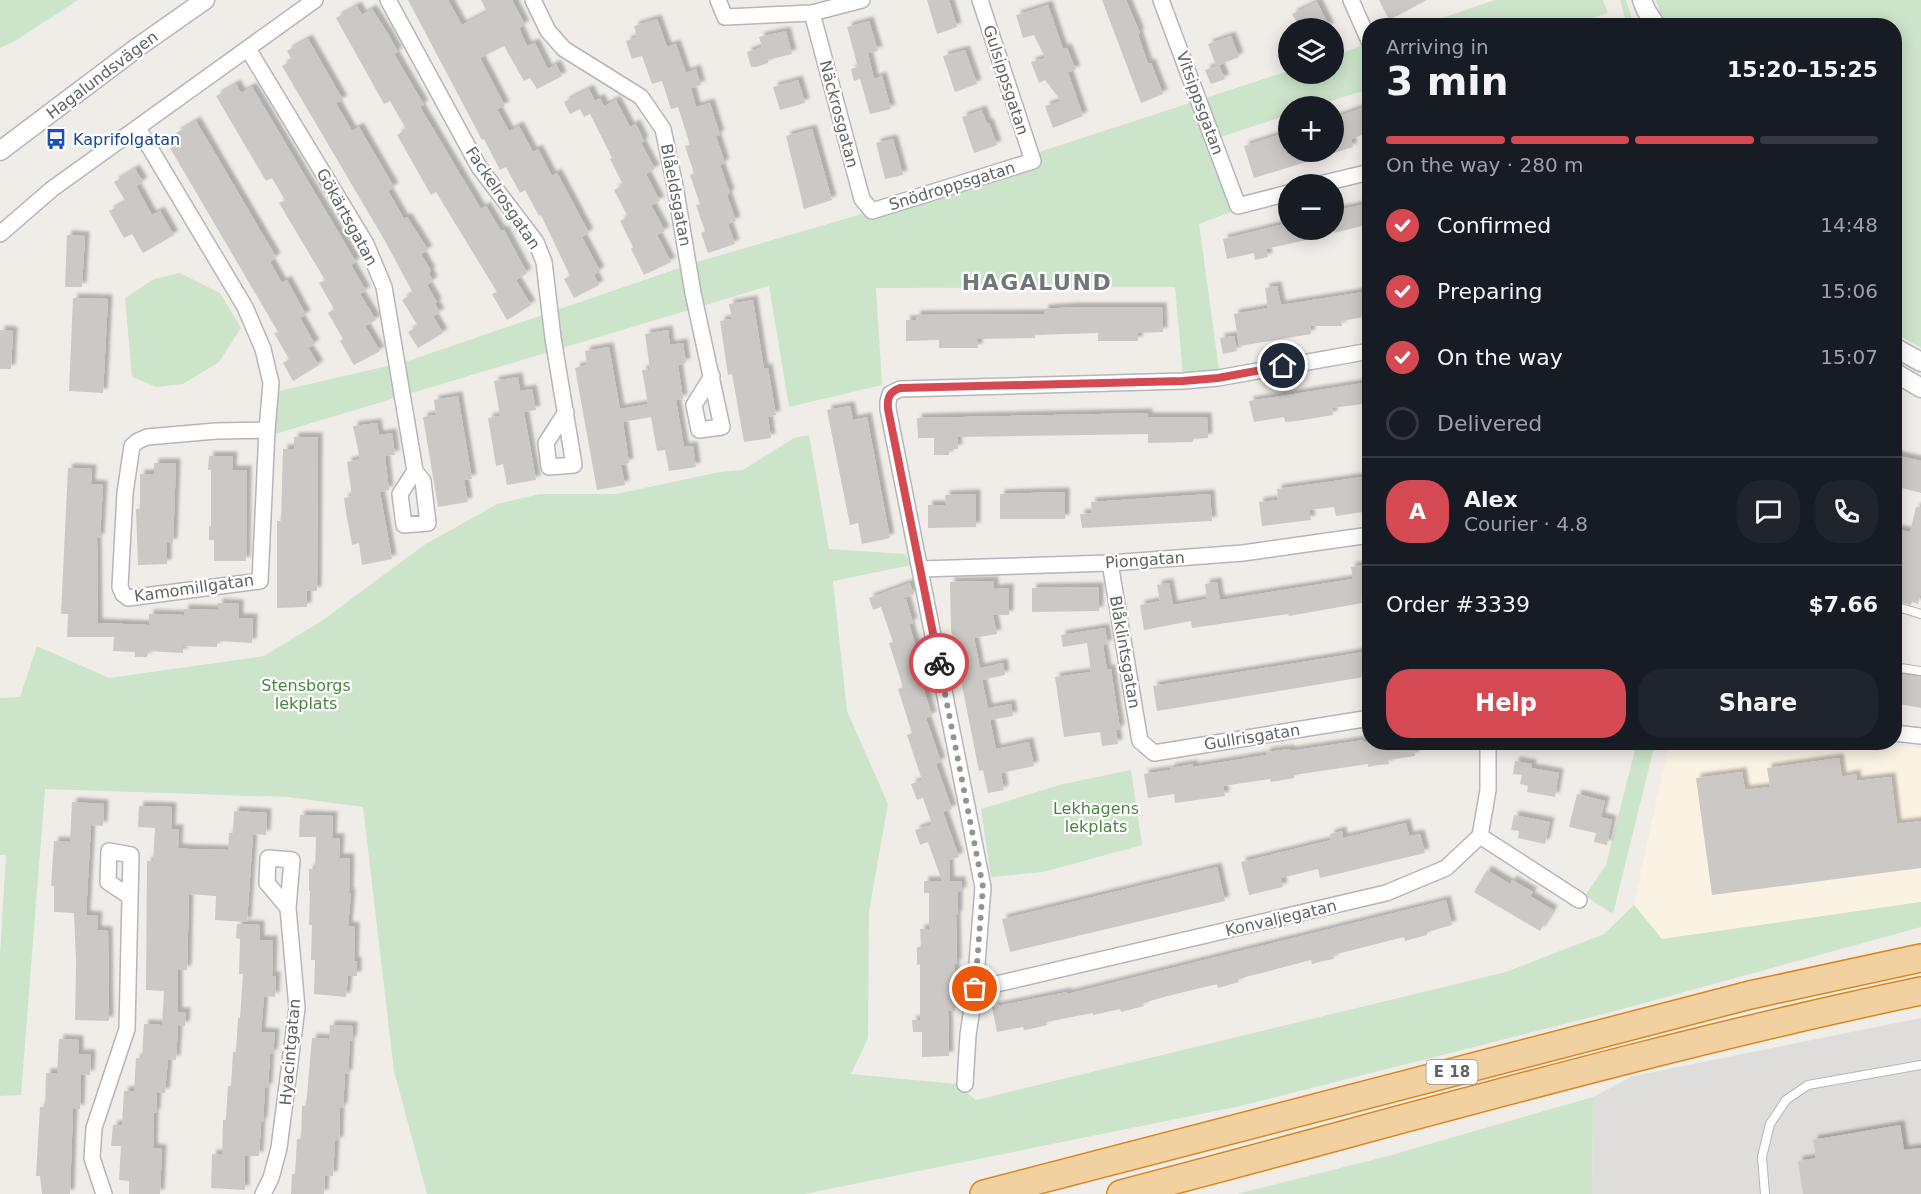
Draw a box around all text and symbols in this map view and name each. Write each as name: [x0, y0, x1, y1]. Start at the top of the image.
map controls: [1278, 18, 1344, 240]
button: layers: [1278, 18, 1344, 84]
street label: Gulsippsgatan: [979, 23, 1033, 137]
street label: Hagalundsvägen: [43, 27, 161, 123]
text: Arriving in: [1386, 35, 1489, 59]
street label: Vitsippsgatan: [1172, 49, 1228, 157]
text: 15:20–15:25: [1727, 57, 1878, 82]
street label: Näckrosgatan: [816, 58, 862, 170]
text: 3 min: [1386, 59, 1508, 104]
button: +: [1278, 96, 1344, 162]
bus stop icon: Kaprifolgatan: [44, 127, 68, 151]
place label: Kaprifolgatan: [73, 130, 180, 149]
street label: Blåeldsgatan: [657, 142, 695, 248]
street label: Fackelrosgatan: [462, 143, 544, 253]
text: On the way · 280 m: [1386, 153, 1584, 177]
street label: Snödroppsgatan: [887, 158, 1017, 214]
street label: Gökärtsgatan: [312, 165, 382, 269]
button: −: [1278, 174, 1344, 240]
icon: check: [1386, 209, 1419, 242]
text: Confirmed: [1437, 213, 1551, 238]
text: 14:48: [1820, 213, 1878, 237]
district label: HAGALUND: [962, 270, 1112, 295]
icon: check: [1386, 275, 1419, 308]
text: Preparing: [1437, 279, 1543, 304]
text: 15:06: [1820, 279, 1878, 303]
pin: [1257, 340, 1308, 391]
icon: check: [1386, 341, 1419, 374]
text: On the way: [1437, 345, 1563, 370]
text: 15:07: [1820, 345, 1878, 369]
icon: home: [1266, 349, 1299, 382]
text: Delivered: [1437, 411, 1542, 436]
button: chat: [1737, 480, 1800, 543]
button: phone: [1815, 480, 1878, 543]
text: Alex: [1464, 487, 1518, 512]
text: A: [1409, 499, 1426, 524]
text: Courier · 4.8: [1464, 512, 1588, 536]
street label: Piongatan: [1105, 548, 1185, 572]
street label: Kamomillgatan: [133, 570, 255, 606]
text: Order #3339: [1386, 592, 1530, 617]
text: $7.66: [1808, 592, 1878, 617]
street label: Blåklintsgatan: [1106, 594, 1144, 710]
courier: [909, 633, 969, 693]
icon: bike: [923, 647, 956, 680]
button: Help: [1386, 669, 1626, 738]
button: Share: [1638, 669, 1878, 738]
park label: Stensborgs lekplats: [261, 676, 351, 713]
street label: Gullrisgatan: [1203, 720, 1301, 754]
park label: Lekhagens lekplats: [1053, 799, 1139, 836]
street label: Konvaljegatan: [1223, 896, 1339, 940]
pin: [949, 963, 1000, 1014]
icon: bag: [958, 972, 991, 1005]
street label: Hyacintgatan: [276, 998, 304, 1106]
road number: E 18: [1426, 1060, 1478, 1084]

